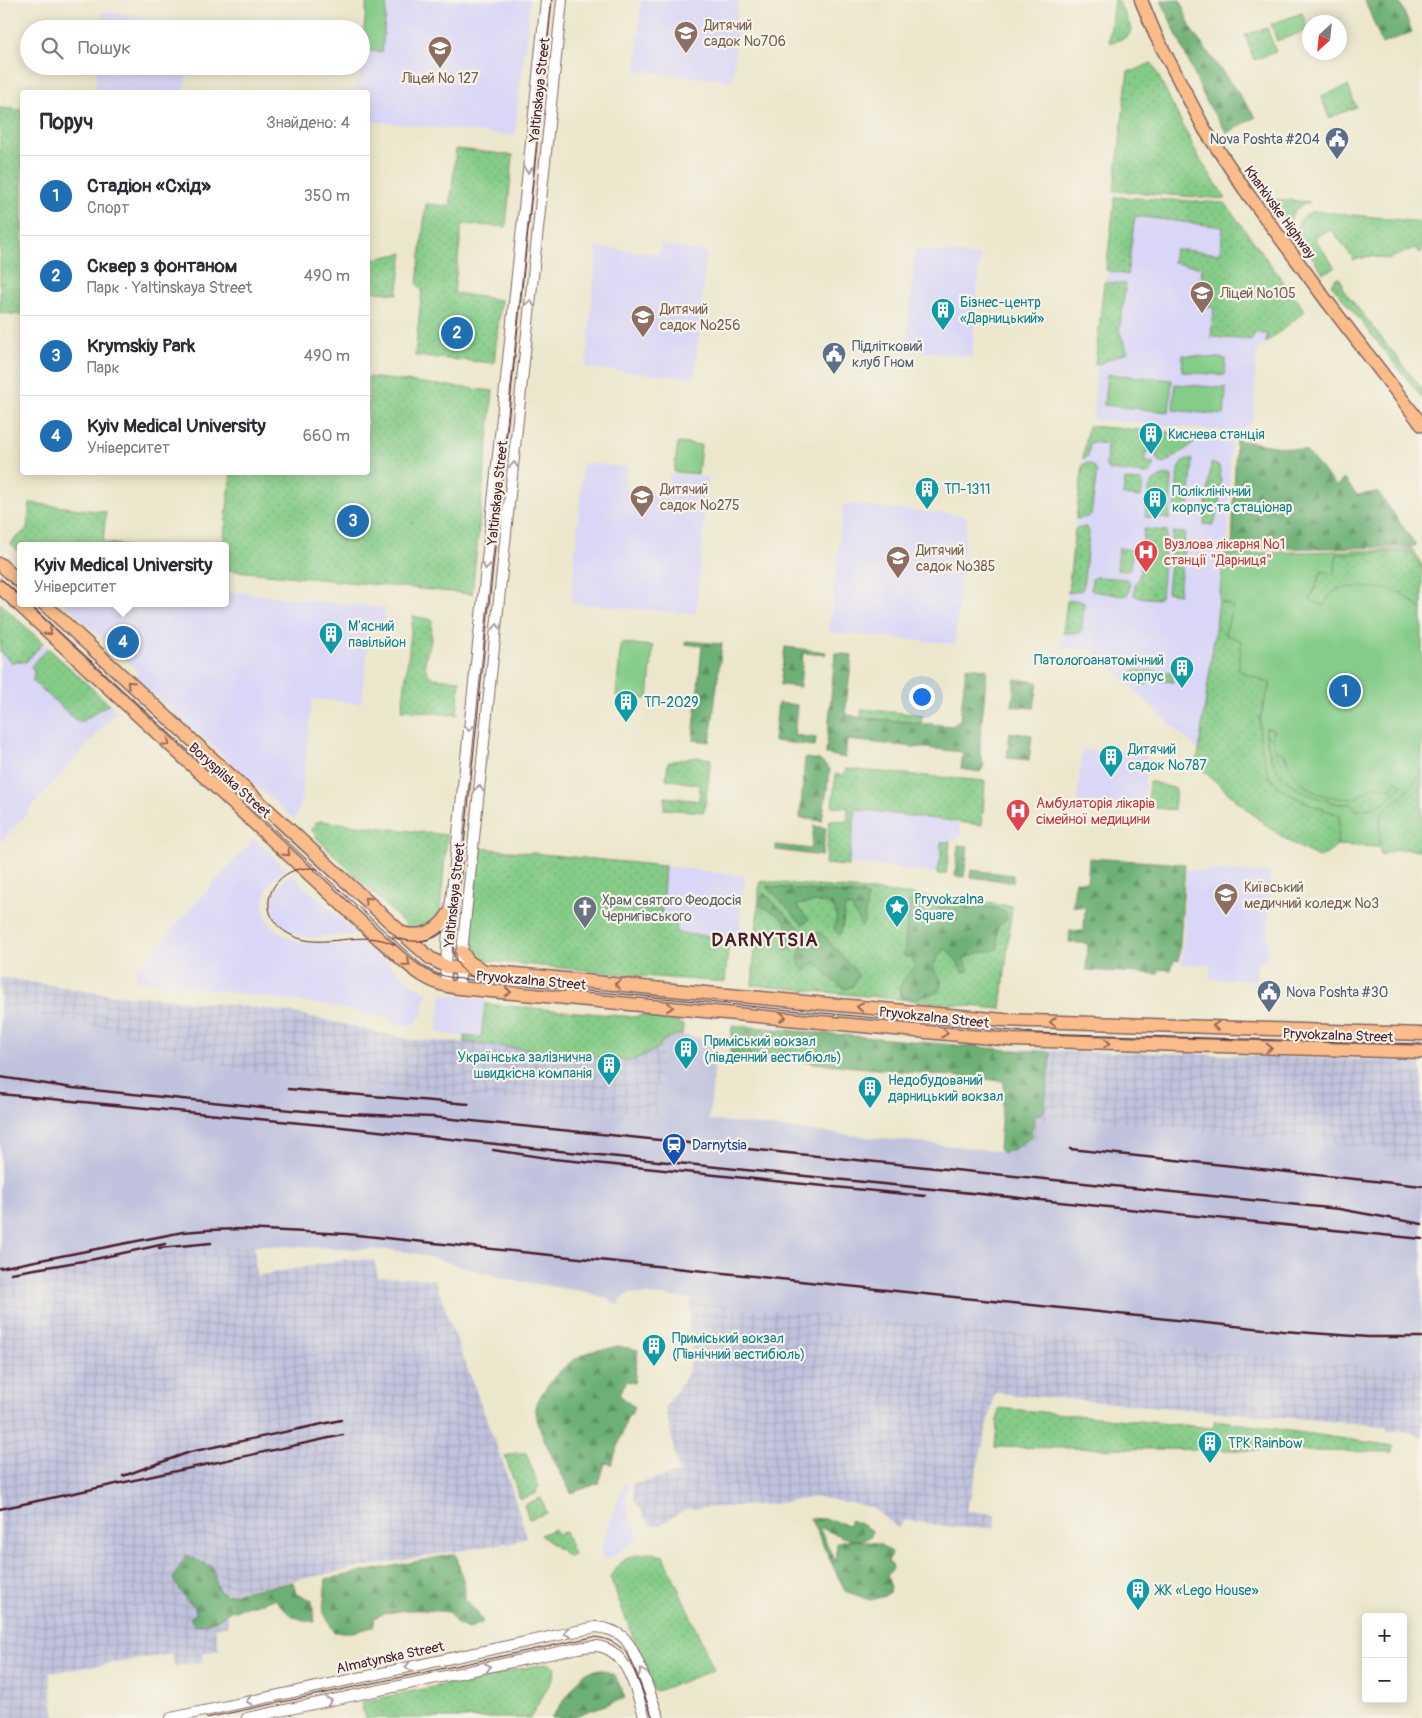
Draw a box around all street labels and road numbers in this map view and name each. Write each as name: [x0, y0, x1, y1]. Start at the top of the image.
street label: Yaltinskaya Street: [525, 37, 553, 144]
street label: Kharkivske Highway: [1240, 163, 1319, 262]
street label: Yaltinskaya Street: [483, 440, 511, 547]
street label: Boryspilska Street: [185, 739, 275, 822]
street label: Yaltinskaya Street: [440, 842, 468, 949]
street label: Pryvokzalna Street: [475, 967, 587, 994]
street label: Pryvokzalna Street: [878, 1003, 990, 1032]
street label: Pryvokzalna Street: [1282, 1025, 1394, 1046]
street label: Almatynska Street: [335, 1638, 446, 1677]

